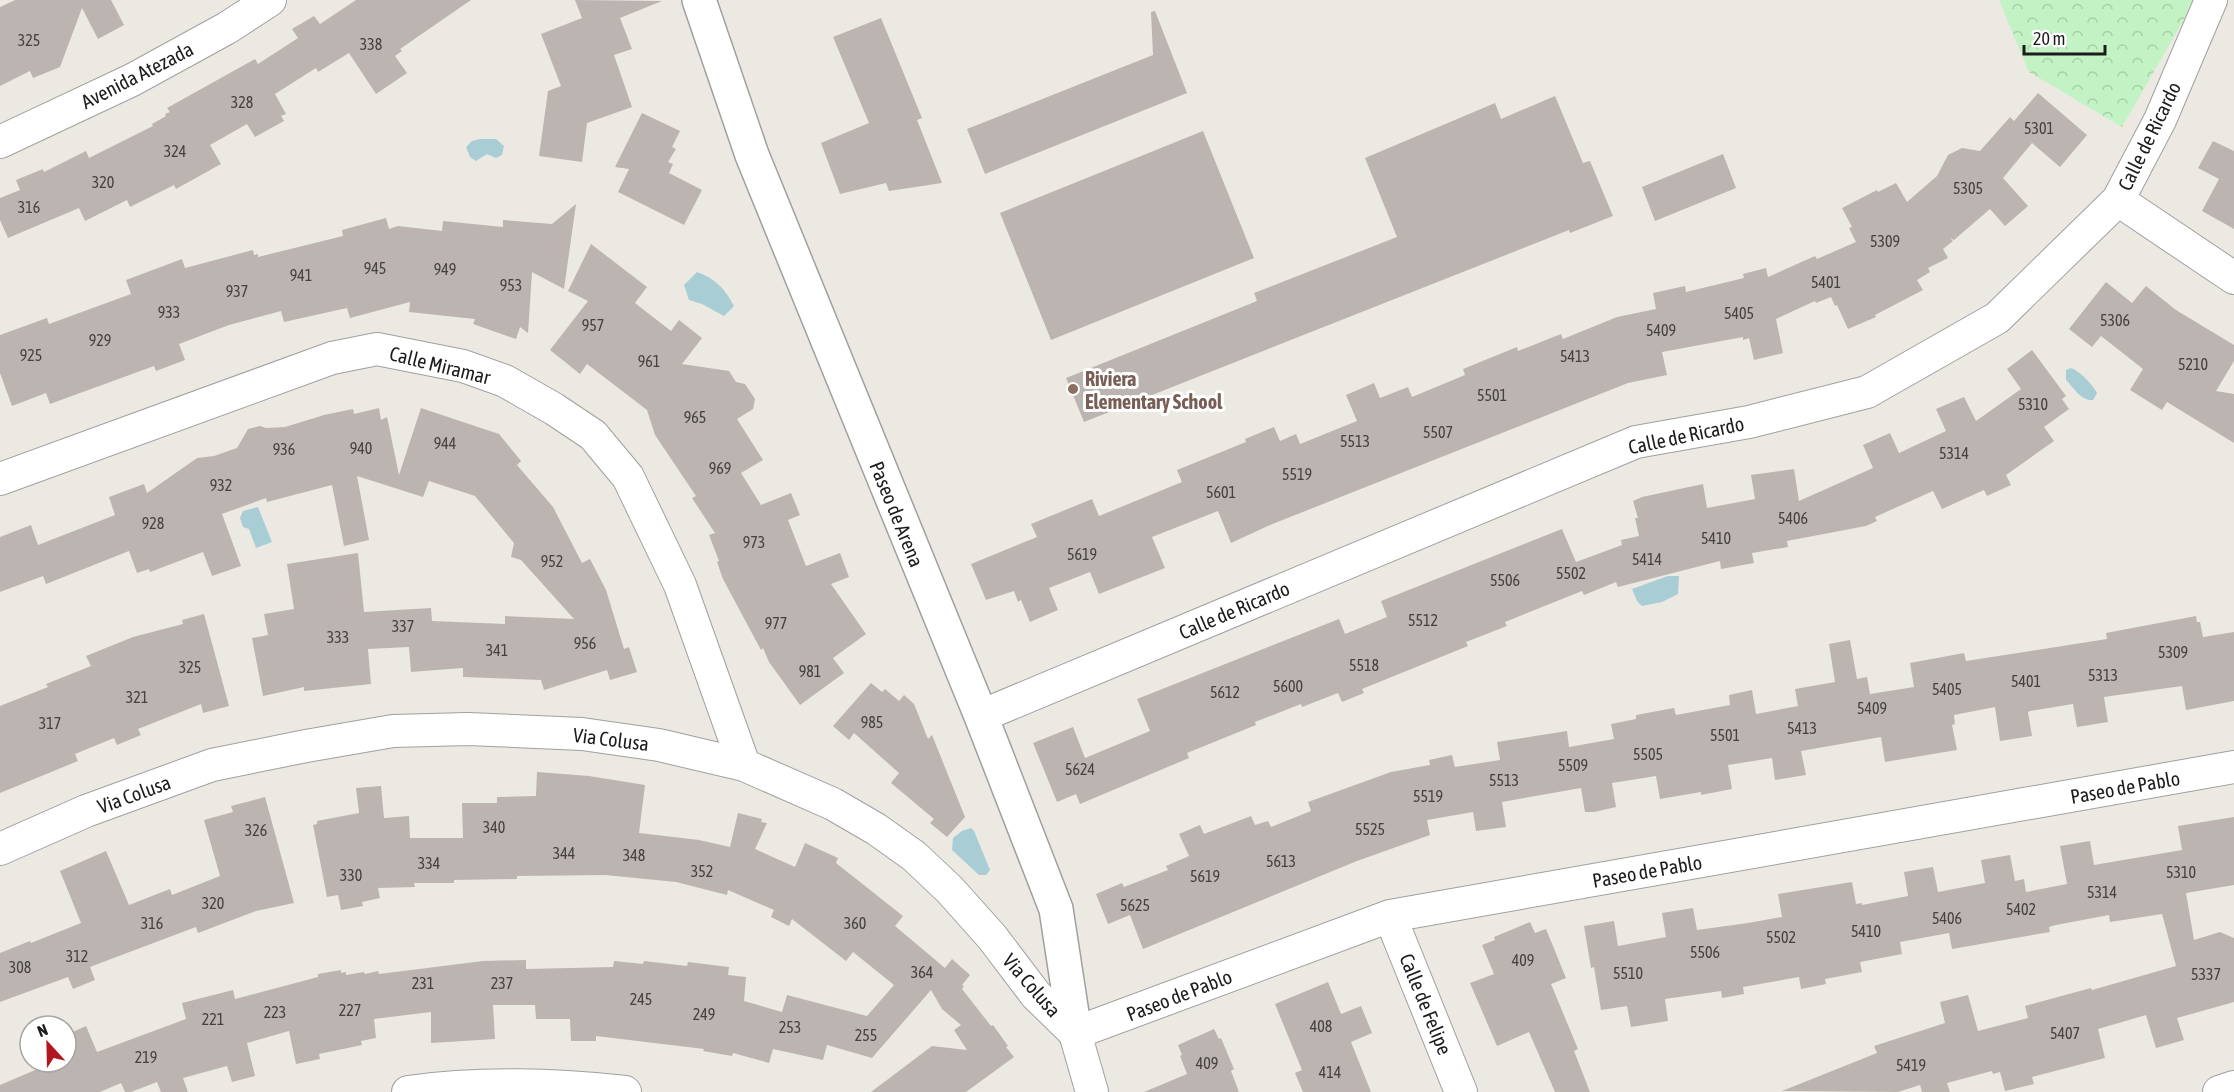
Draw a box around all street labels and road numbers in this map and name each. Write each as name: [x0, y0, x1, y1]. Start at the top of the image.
street label: Avenida Atezada: [77, 37, 197, 113]
street label: Calle de Ricardo: [2113, 78, 2185, 194]
street label: Calle Miramar: [387, 341, 494, 389]
street label: Calle de Ricardo: [1626, 411, 1746, 459]
street label: Paseo de Arena: [865, 458, 929, 570]
street label: Calle de Ricardo: [1175, 576, 1293, 644]
street label: Via Colusa: [572, 723, 650, 755]
street label: Paseo de Pablo: [2068, 766, 2182, 808]
street label: Via Colusa: [94, 770, 174, 818]
street label: Paseo de Pablo: [1590, 850, 1704, 892]
street label: Via Colusa: [998, 949, 1066, 1021]
street label: Calle de Felipe: [1395, 950, 1457, 1058]
street label: Paseo de Pablo: [1123, 964, 1235, 1026]

